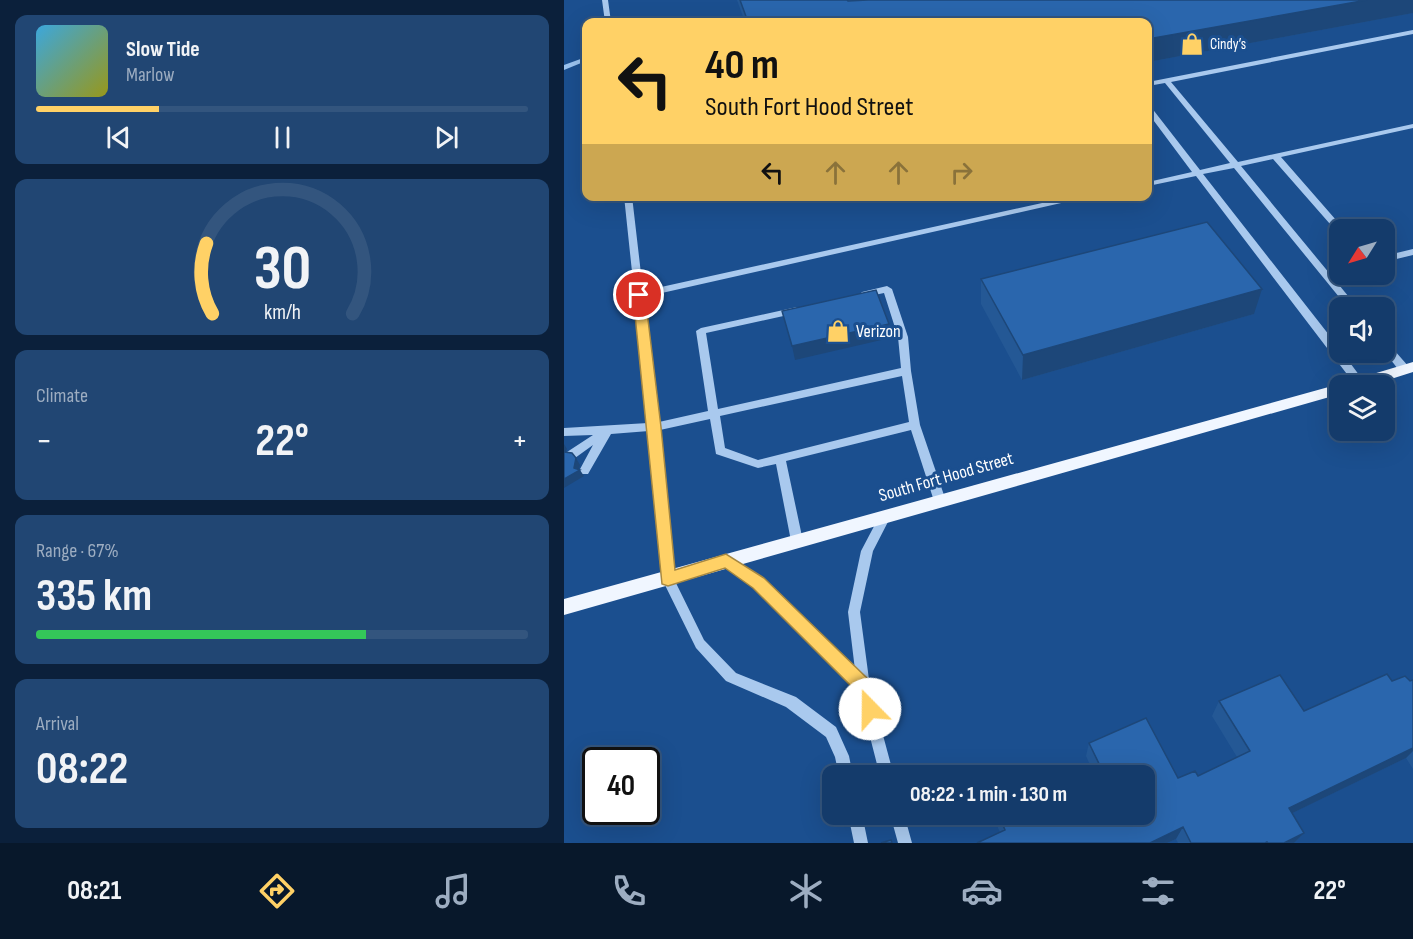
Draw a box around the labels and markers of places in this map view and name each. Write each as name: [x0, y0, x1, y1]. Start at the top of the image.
shop icon: Cindy’s: [1179, 31, 1205, 57]
place label: Cindy’s: [1210, 35, 1246, 54]
pin: [613, 269, 664, 320]
shop icon: Verizon: [825, 318, 851, 344]
place label: Verizon: [856, 321, 901, 342]

